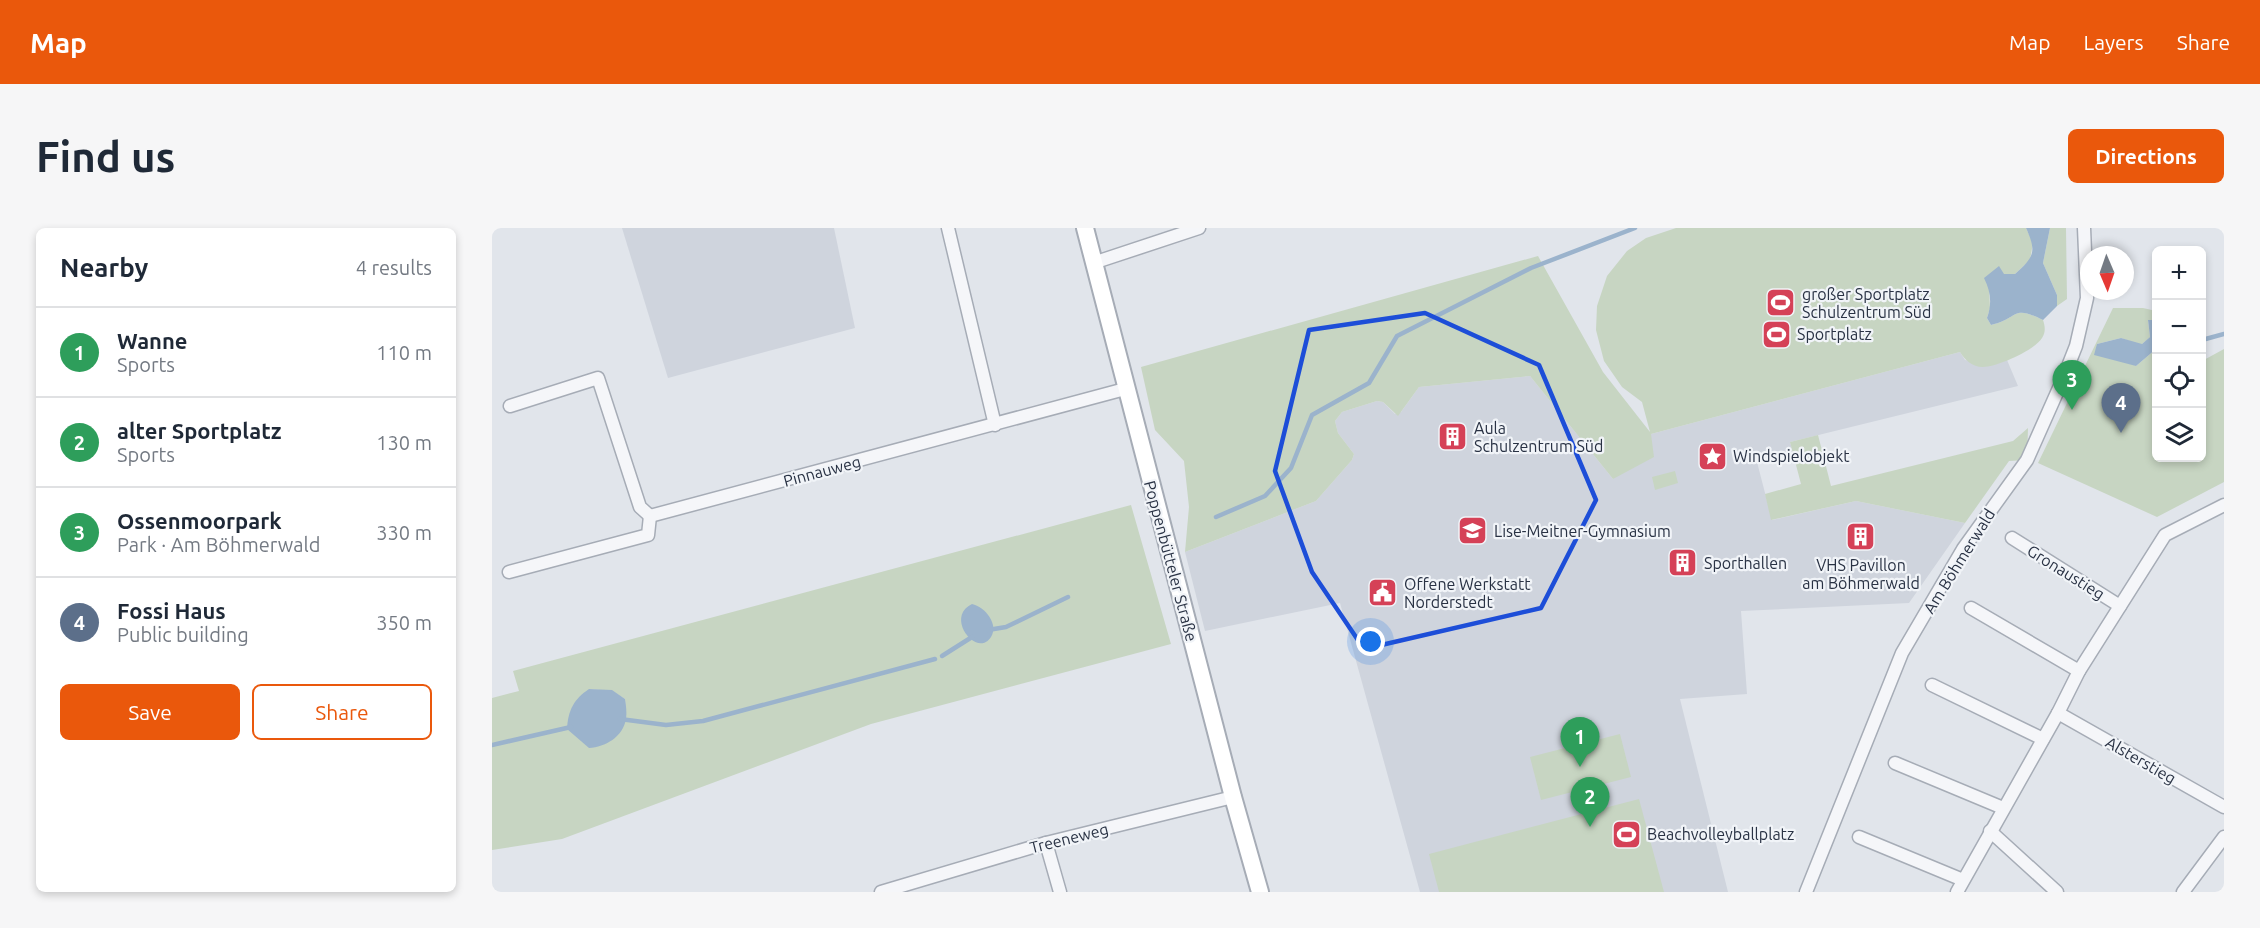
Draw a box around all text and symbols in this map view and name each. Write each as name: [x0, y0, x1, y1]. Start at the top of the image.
text: Map: [30, 27, 87, 58]
text: Map: [2009, 30, 2050, 54]
text: Layers: [2083, 30, 2144, 54]
text: Share: [2177, 30, 2230, 54]
button: Directions: [2068, 129, 2224, 183]
text: Find us: [36, 133, 175, 180]
north arrow: [2080, 246, 2134, 300]
map controls: [2152, 246, 2206, 462]
button: +: [2152, 246, 2206, 300]
text: Nearby: [60, 253, 148, 282]
text: 4 results: [356, 256, 432, 279]
place label: großer Sportplatz Schulzentrum Süd: [1802, 285, 1931, 321]
sports icon: großer Sportplatz Schulzentrum Süd: [1765, 287, 1797, 319]
button: −: [2152, 300, 2206, 354]
sports icon: Sportplatz: [1760, 318, 1792, 350]
place label: Sportplatz: [1797, 325, 1872, 343]
text: Wanne: [117, 328, 188, 353]
text: 1: [74, 341, 85, 364]
text: 110 m: [376, 341, 432, 364]
text: Sports: [117, 353, 175, 376]
button: locate: [2152, 354, 2206, 408]
pin: 3: [2052, 360, 2092, 410]
pin: 4: [2102, 384, 2140, 433]
button: layers: [2152, 408, 2206, 462]
text: alter Sportplatz: [117, 418, 281, 443]
place label: Aula Schulzentrum Süd: [1474, 419, 1603, 455]
building icon: Aula Schulzentrum Süd: [1437, 421, 1469, 453]
text: 2: [74, 431, 85, 454]
text: 130 m: [376, 431, 432, 454]
place icon: Windspielobjekt: [1696, 440, 1728, 472]
text: Sports: [117, 443, 175, 466]
place label: Windspielobjekt: [1733, 447, 1850, 465]
street label: Pinnauweg: [781, 452, 863, 490]
street label: Poppenbütteler Straße: [1141, 479, 1201, 643]
street label: Am Böhmerwald: [1920, 505, 1998, 617]
text: Ossenmoorpark: [117, 508, 282, 533]
school or university icon: Lise-Meitner-Gymnasium: [1457, 515, 1489, 547]
text: 3: [74, 521, 85, 544]
text: 330 m: [376, 521, 432, 544]
building icon: VHS Pavillon am Böhmerwald: [1845, 521, 1877, 553]
place label: Lise-Meitner-Gymnasium: [1494, 522, 1671, 540]
text: Park · Am Böhmerwald: [117, 533, 320, 556]
street label: Gronaustieg: [2024, 541, 2108, 603]
building icon: Sporthallen: [1667, 547, 1699, 579]
place label: Sporthallen: [1704, 554, 1787, 572]
place label: VHS Pavillon am Böhmerwald: [1802, 556, 1920, 592]
place label: Offene Werkstatt Norderstedt: [1404, 575, 1531, 611]
public building icon: Offene Werkstatt Norderstedt: [1367, 577, 1399, 609]
text: Fossi Haus: [117, 598, 226, 623]
text: 4: [74, 611, 85, 634]
text: 350 m: [376, 611, 432, 634]
text: Public building: [117, 623, 249, 646]
your location: [1356, 627, 1385, 656]
button: Save: [60, 684, 240, 740]
button: Share: [252, 684, 432, 740]
pin: 1: [1560, 718, 1600, 767]
street label: Alsterstieg: [2103, 733, 2179, 787]
pin: 2: [1570, 778, 1610, 827]
sports icon: Beachvolleyballplatz: [1610, 818, 1642, 850]
street label: Treeneweg: [1028, 820, 1110, 856]
place label: Beachvolleyballplatz: [1647, 825, 1794, 843]

